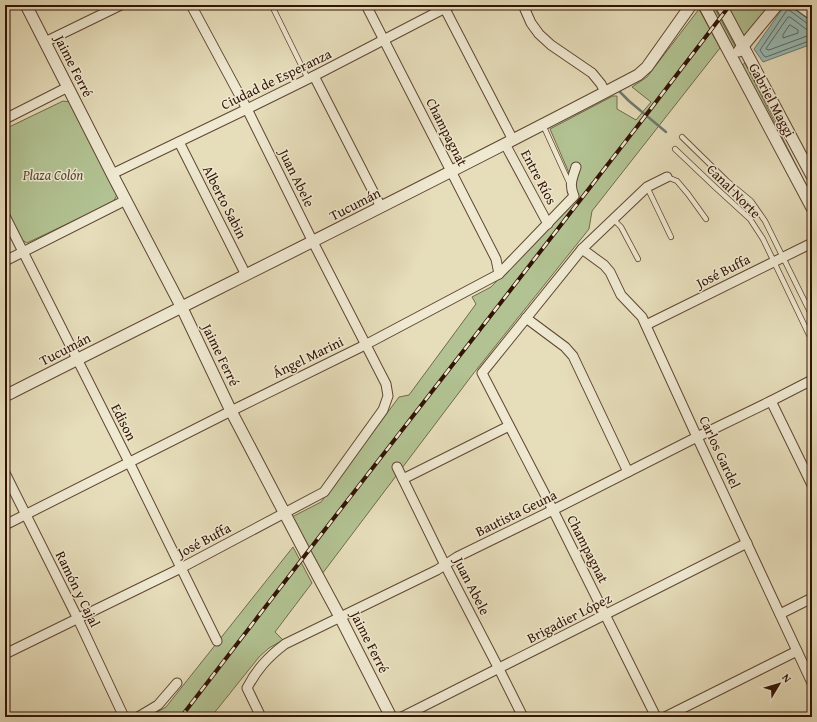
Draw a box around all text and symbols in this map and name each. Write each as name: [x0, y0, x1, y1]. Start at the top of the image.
street label: Jaime Ferré: [49, 30, 98, 101]
street label: Ciudad de Esperanza: [217, 43, 335, 114]
street label: Gabriel Maggi: [744, 59, 800, 141]
street label: Champagnat: [421, 94, 473, 170]
street label: Juan Abele: [273, 144, 320, 211]
street label: Entre Ríos: [516, 146, 562, 208]
street label: Canal Norte: [702, 159, 766, 223]
street label: Alberto Sabin: [198, 162, 252, 242]
park label: Plaza Colón: [22, 165, 83, 185]
street label: Tucumán: [326, 183, 384, 225]
street label: José Buffa: [691, 249, 754, 294]
street label: Jaime Ferré: [196, 319, 245, 390]
street label: Tucumán: [36, 328, 94, 370]
street label: Ángel Marini: [269, 331, 347, 383]
street label: Edison: [106, 400, 142, 444]
street label: Carlos Gardel: [694, 412, 746, 492]
street label: Bautista Geuna: [472, 485, 560, 541]
street label: Champagnat: [562, 511, 614, 587]
street label: José Buffa: [172, 517, 235, 563]
street label: Ramón y Cajal: [51, 547, 105, 631]
street label: Juan Abele: [448, 552, 495, 619]
street label: Brigadier López: [523, 588, 615, 648]
street label: Jaime Ferré: [345, 606, 394, 677]
north arrow: [759, 664, 799, 704]
text: N: [778, 670, 796, 686]

